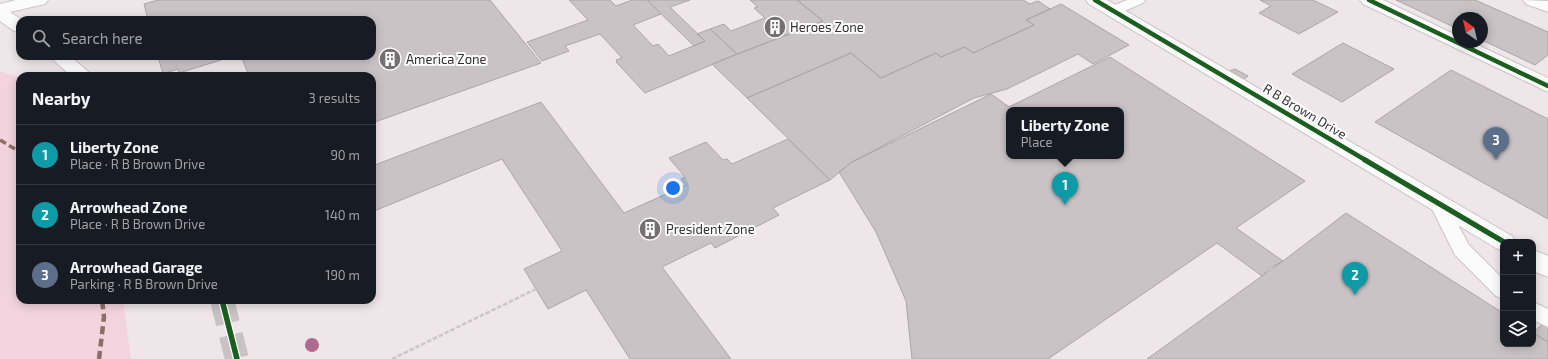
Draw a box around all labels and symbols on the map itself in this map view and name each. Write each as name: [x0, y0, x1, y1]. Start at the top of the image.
north arrow: [1452, 12, 1488, 48]
building icon: Heroes Zone: [762, 14, 788, 40]
place label: Heroes Zone: [790, 19, 864, 35]
building icon: America Zone: [377, 46, 403, 72]
place label: America Zone: [406, 51, 487, 67]
street label: R B Brown Drive: [1260, 80, 1350, 142]
pin: 3: [1483, 127, 1509, 160]
pin: 1: [1052, 172, 1078, 205]
your location: [663, 178, 683, 198]
building icon: President Zone: [637, 216, 663, 242]
place label: President Zone: [666, 221, 755, 237]
pin: 2: [1342, 262, 1368, 295]

